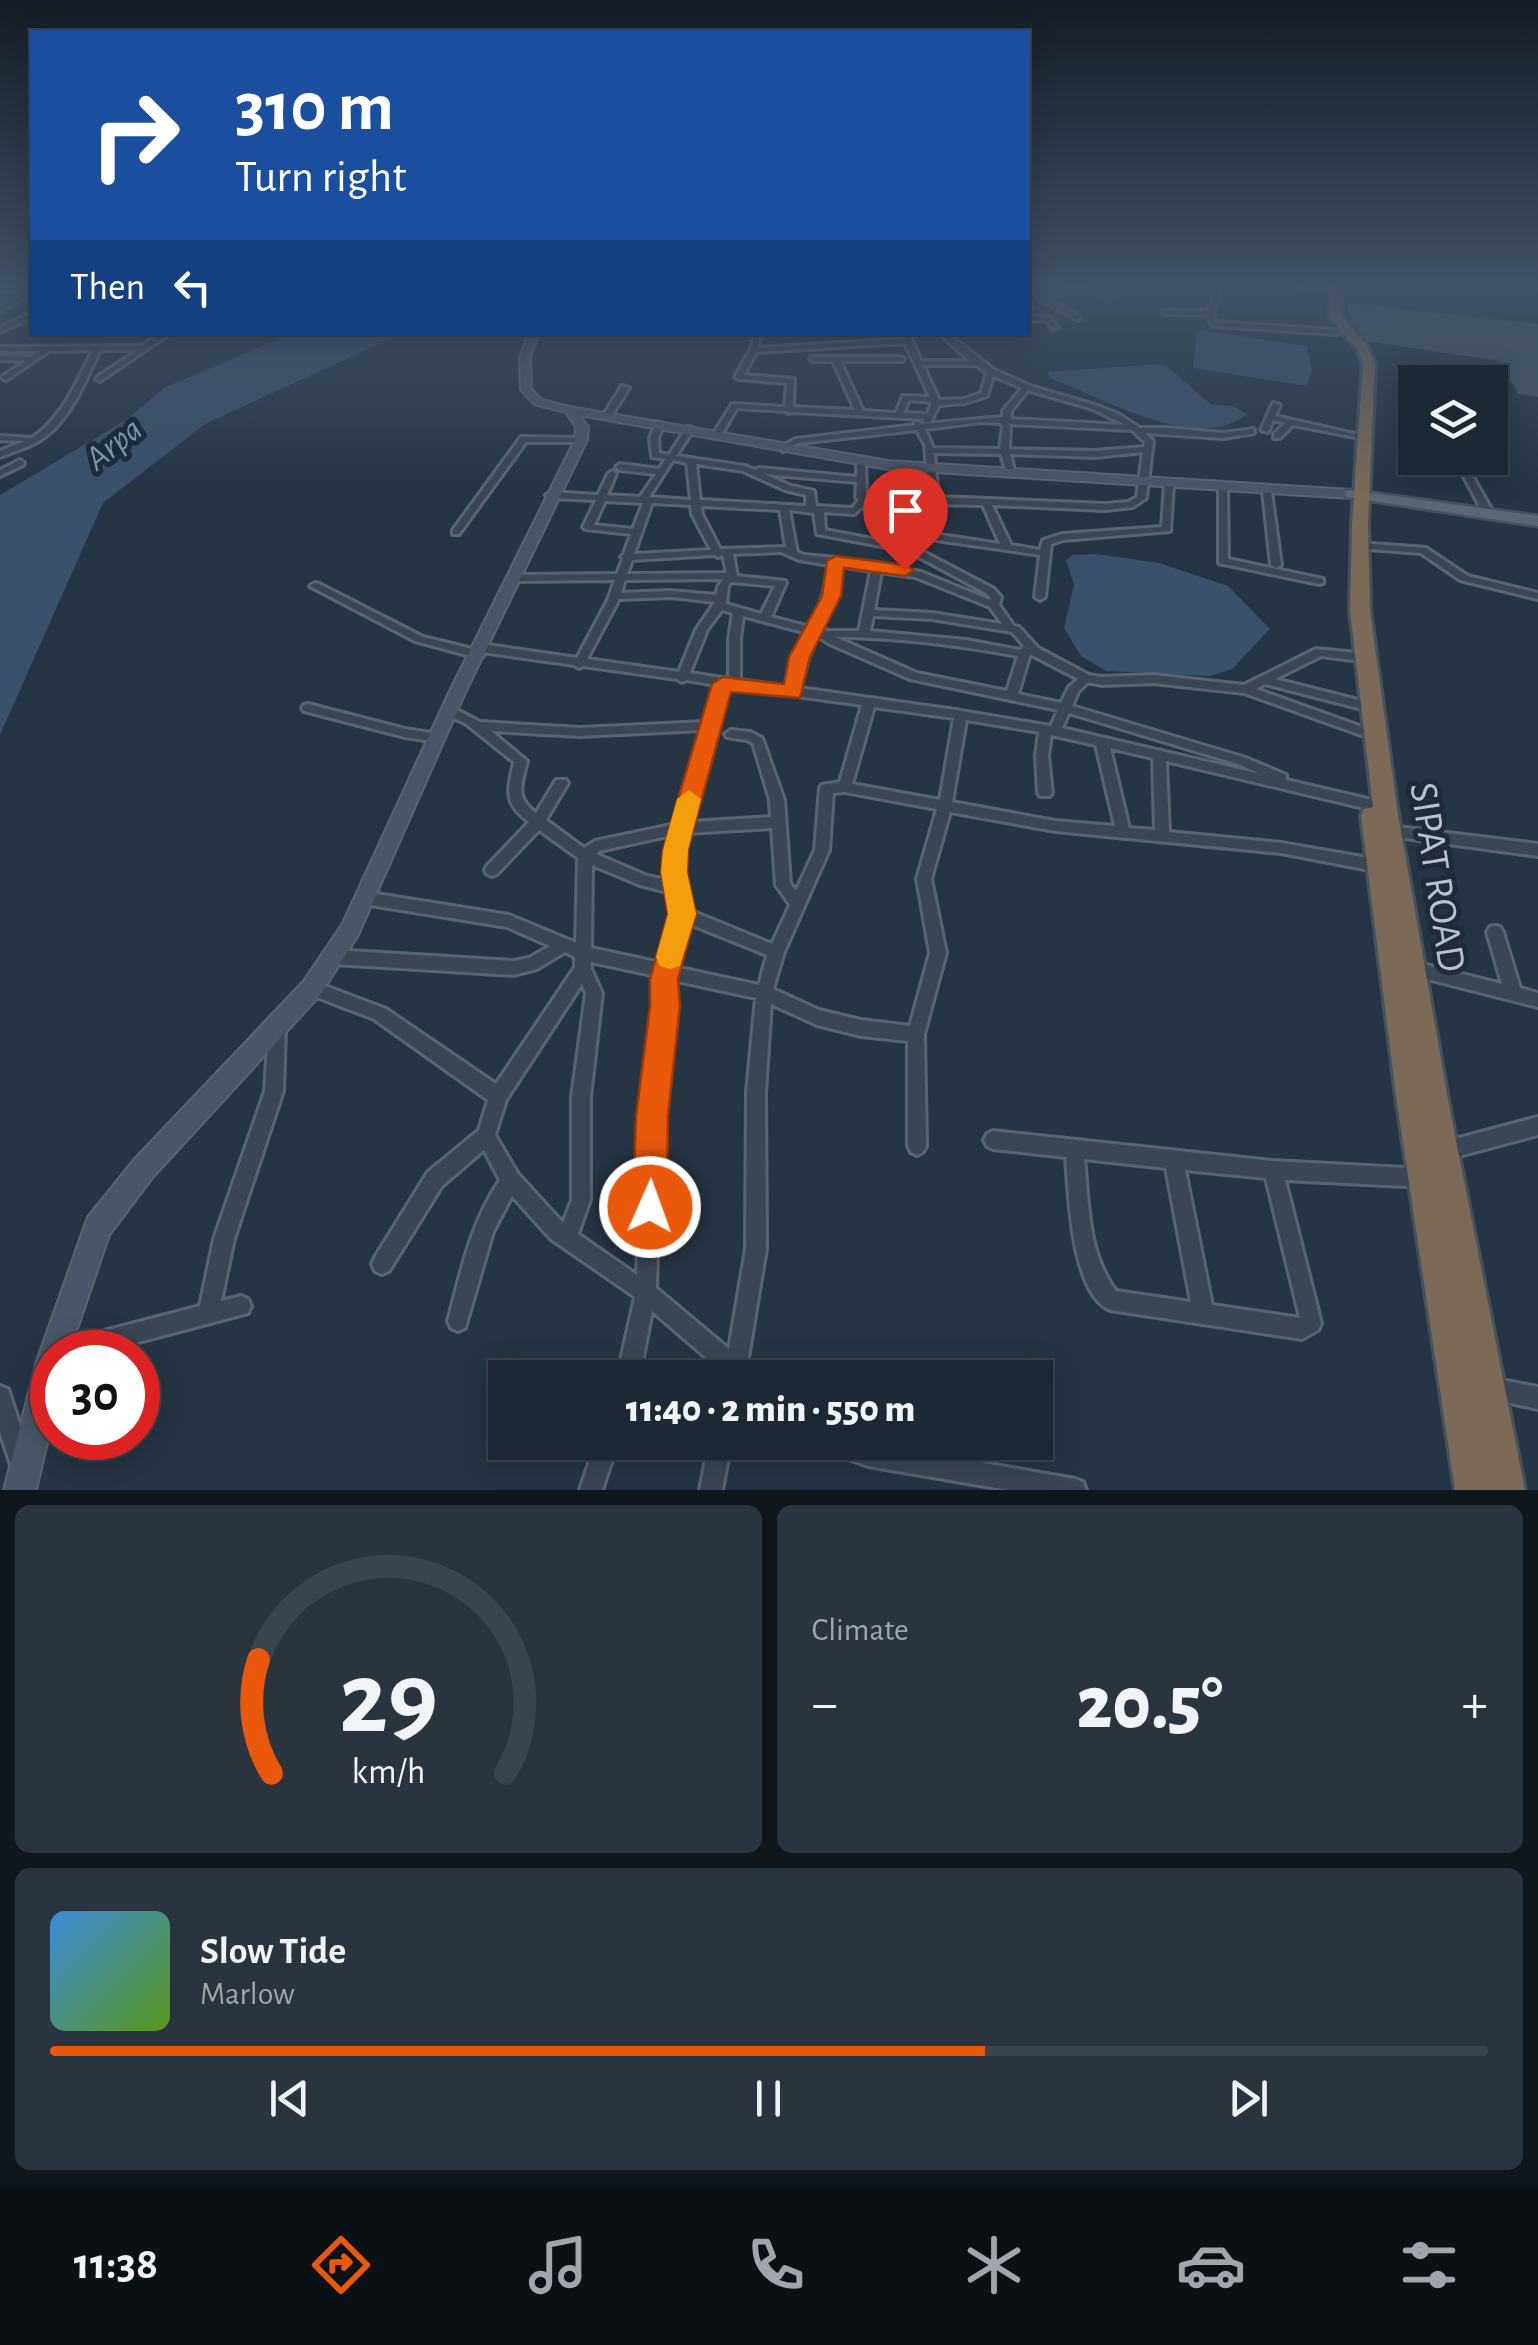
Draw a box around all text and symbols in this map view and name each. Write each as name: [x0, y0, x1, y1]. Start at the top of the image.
icon: right: [70, 70, 200, 200]
text: 310 m: [235, 73, 394, 143]
text: Turn right: [235, 155, 407, 200]
icon: left: [165, 260, 220, 315]
text: Then: [70, 269, 145, 307]
map controls: [1398, 365, 1508, 475]
button: layers: [1398, 365, 1508, 475]
water label: Arpa: [78, 411, 149, 478]
pin: [863, 468, 948, 571]
icon: arrive: [878, 483, 933, 538]
street label: SIPAT ROAD: [1402, 780, 1472, 975]
position arrow: [598, 1155, 702, 1259]
speed limit sign: 30: [30, 1330, 160, 1460]
text: 11:40 · 2 min · 550 m: [626, 1391, 915, 1429]
text: Climate: [812, 1614, 909, 1646]
text: 29: [339, 1648, 438, 1752]
text: 20.5°: [1076, 1667, 1223, 1742]
text: −: [812, 1677, 838, 1732]
text: +: [1462, 1677, 1488, 1732]
text: km/h: [351, 1754, 425, 1790]
text: Slow Tide: [200, 1933, 346, 1971]
text: Marlow: [200, 1978, 295, 2010]
icon: previous: [262, 2071, 317, 2126]
icon: pause: [741, 2071, 796, 2126]
icon: next: [1221, 2071, 1276, 2126]
icon: directions: [306, 2230, 376, 2300]
icon: music: [523, 2230, 593, 2300]
icon: phone: [741, 2230, 811, 2300]
icon: climate: [959, 2230, 1029, 2300]
icon: car: [1176, 2230, 1246, 2300]
icon: filters: [1394, 2230, 1464, 2300]
text: 11:38: [74, 2242, 158, 2287]

